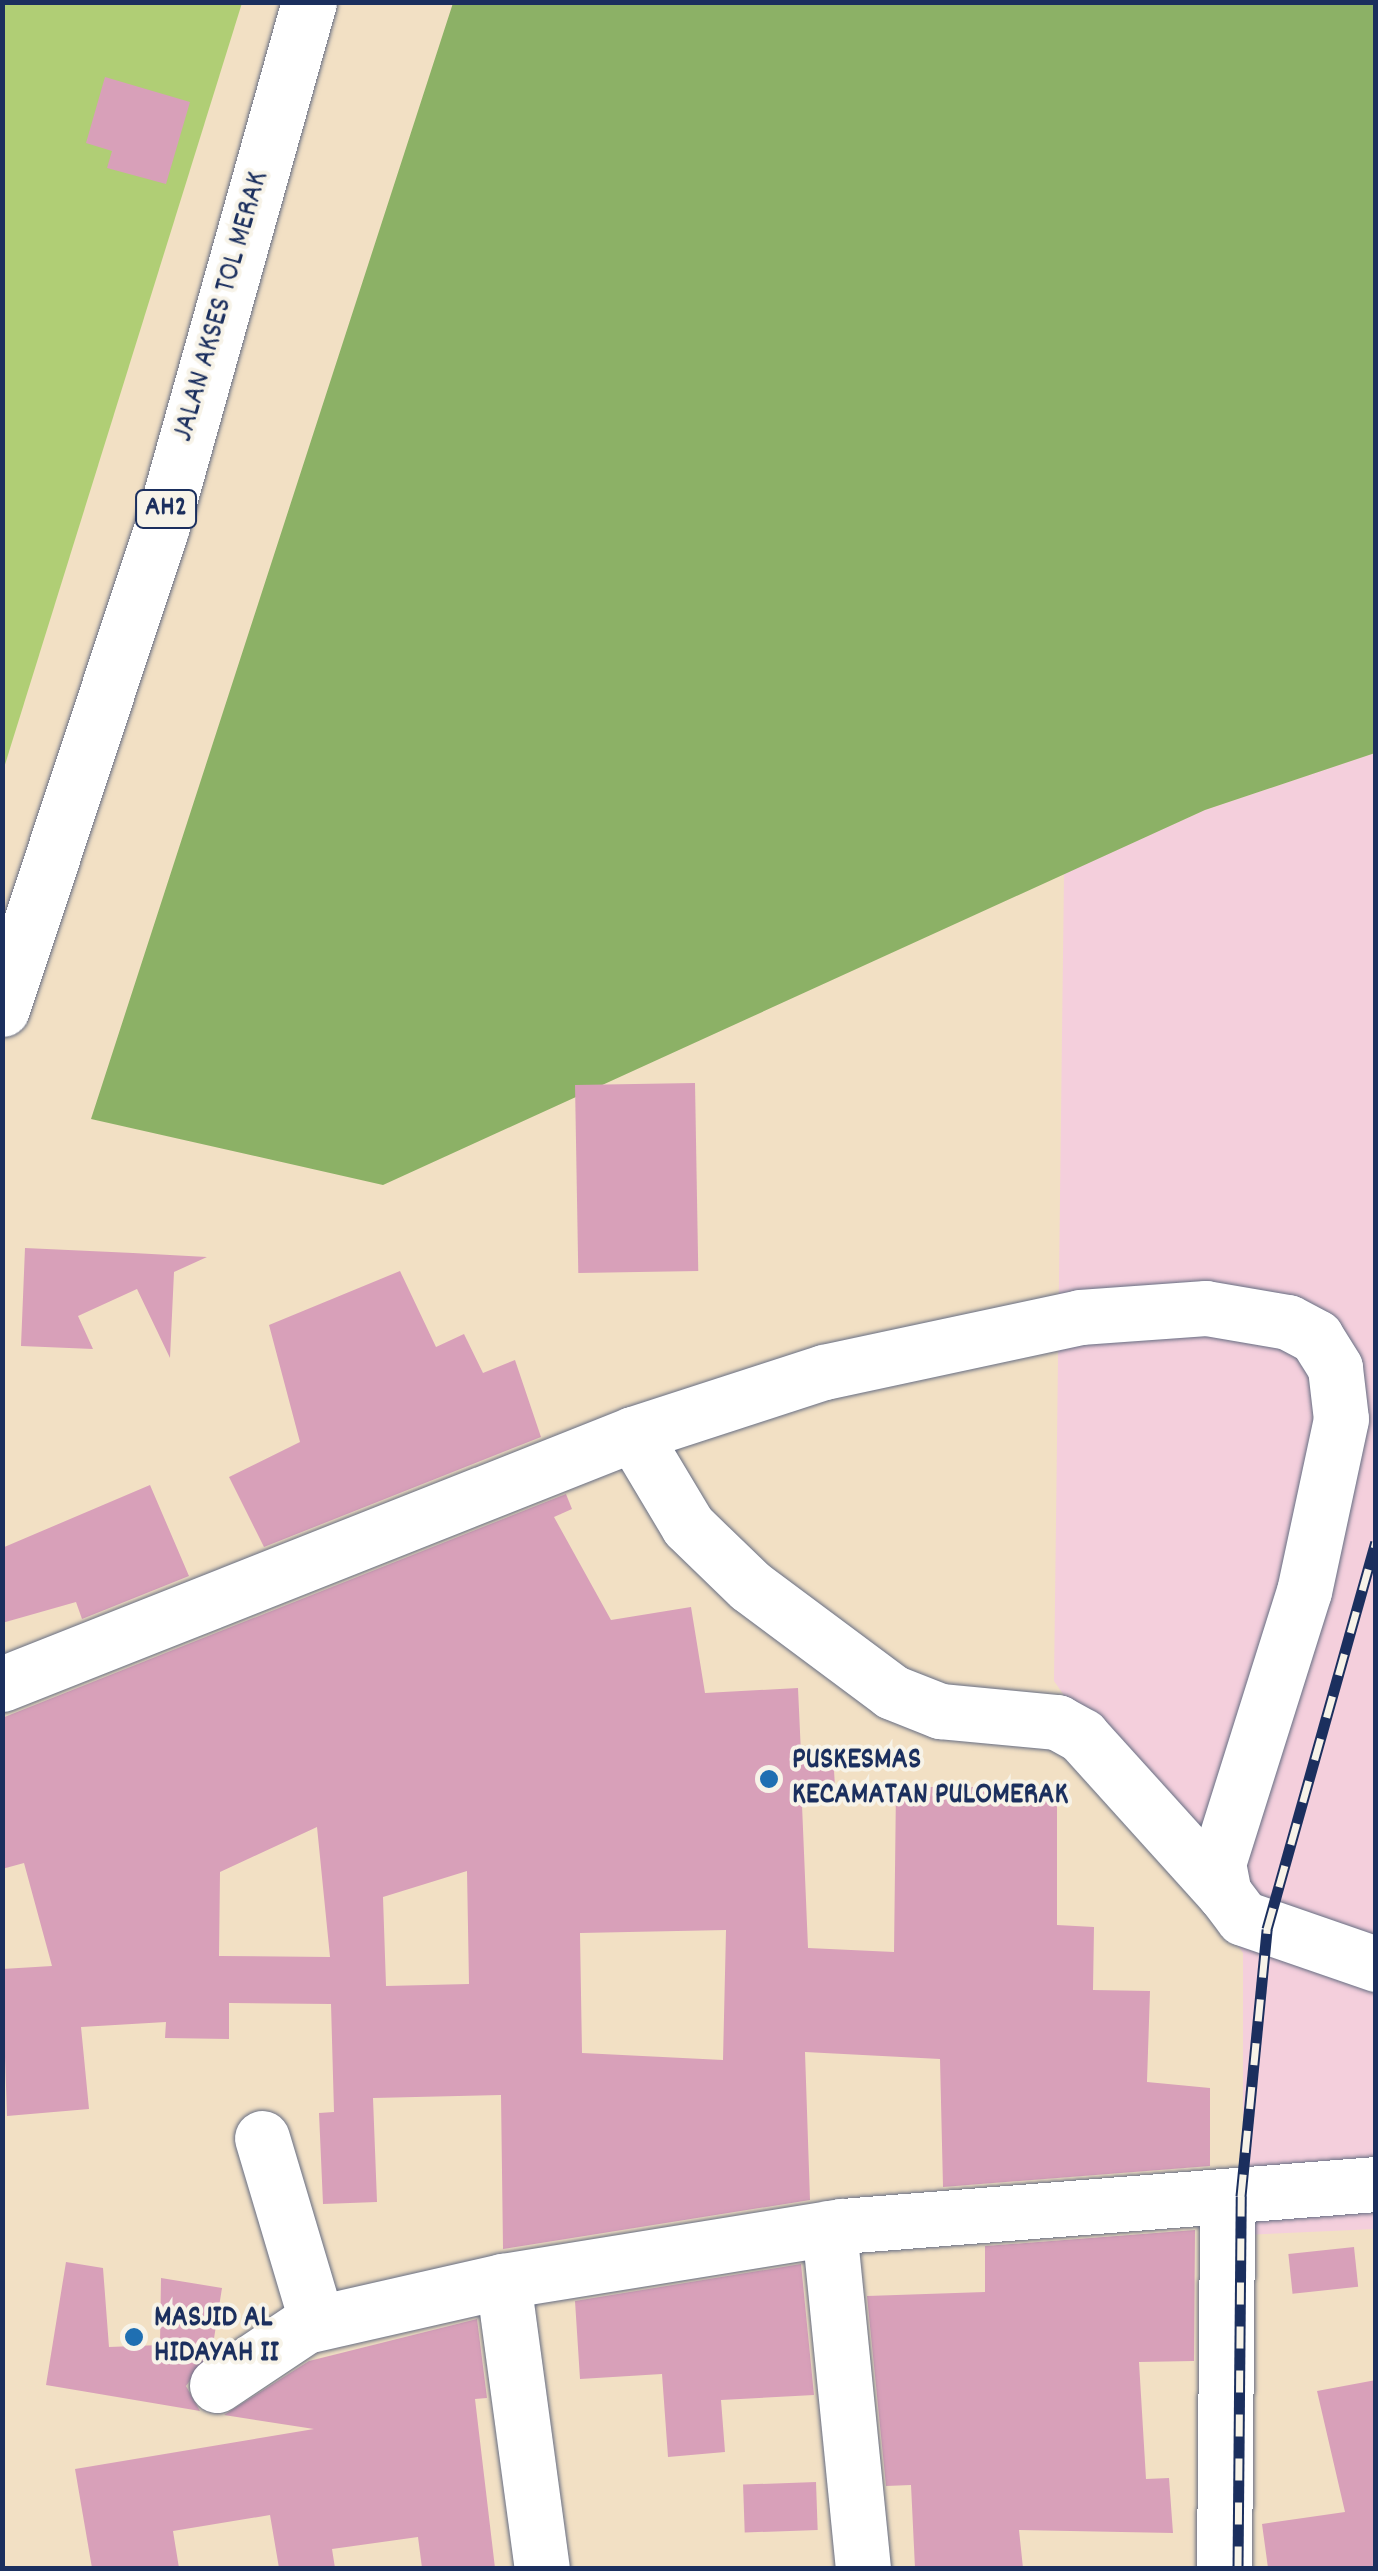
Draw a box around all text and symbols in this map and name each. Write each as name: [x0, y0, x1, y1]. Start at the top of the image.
street label: JALAN AKSES TOL MERAK: [167, 168, 279, 446]
road number: AH2: [134, 486, 198, 532]
place label: PUSKESMAS KECAMATAN PULOMERAK: [792, 1744, 1068, 1814]
marker: PUSKESMAS KECAMATAN PULOMERAK: [756, 1766, 782, 1792]
place label: MASJID AL HIDAYAH II: [154, 2302, 279, 2372]
marker: MASJID AL HIDAYAH II: [123, 2326, 145, 2348]

